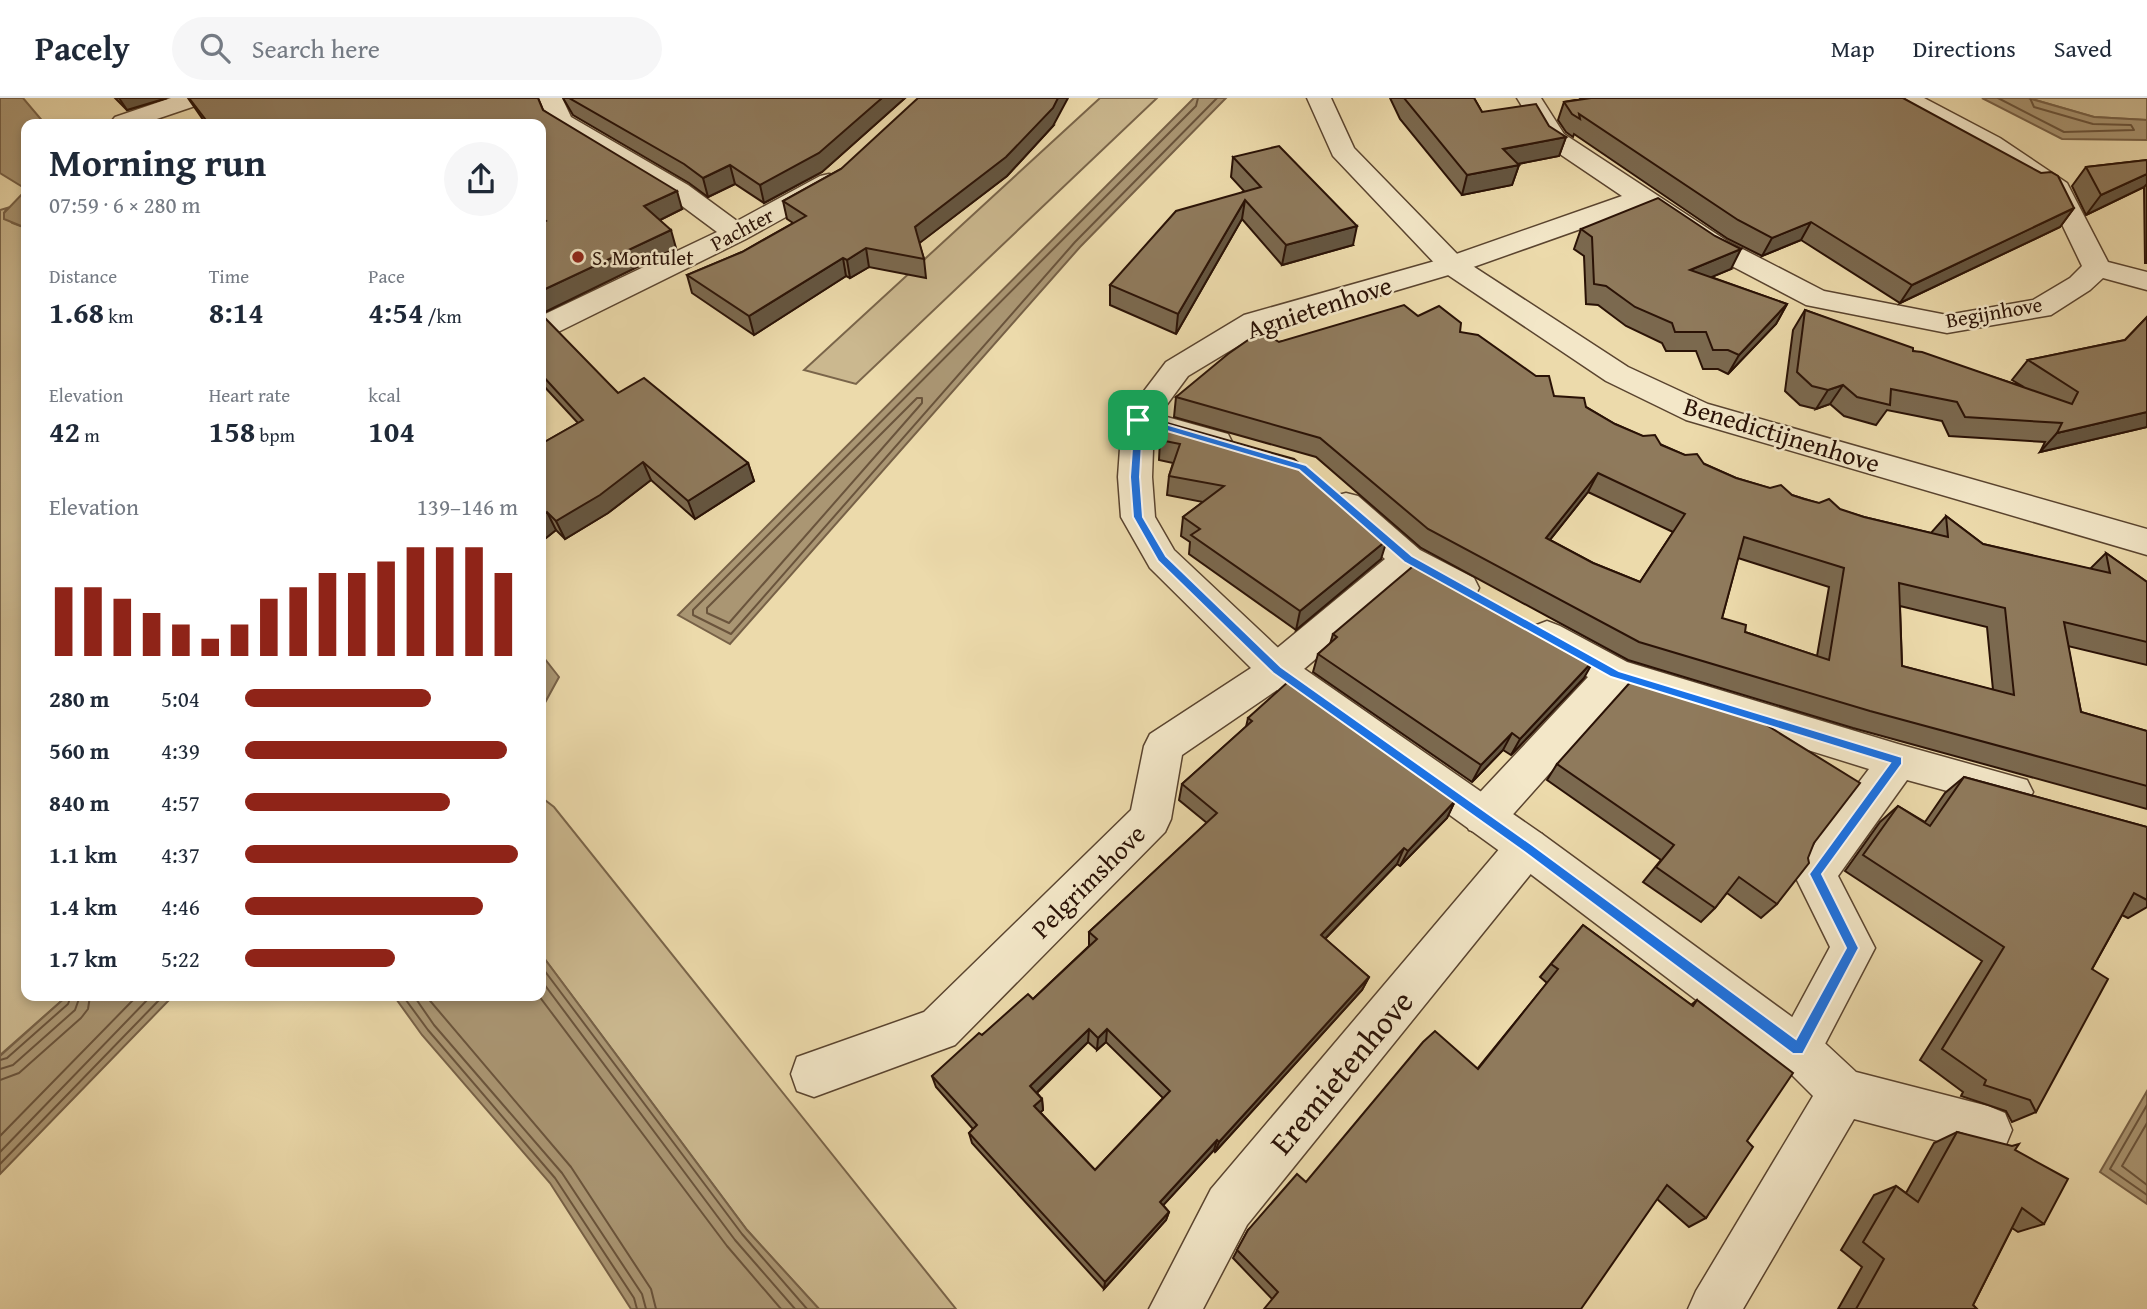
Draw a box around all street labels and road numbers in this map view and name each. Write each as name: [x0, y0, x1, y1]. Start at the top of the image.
street label: Pachter: [705, 199, 780, 259]
street label: Agnietenhove: [1241, 265, 1397, 349]
street label: Begijnhove: [1943, 288, 2045, 336]
street label: Benedictijnenhove: [1679, 386, 1885, 482]
street label: Pelgrimshove: [1022, 815, 1154, 947]
street label: Eremietenhove: [1258, 979, 1424, 1165]

